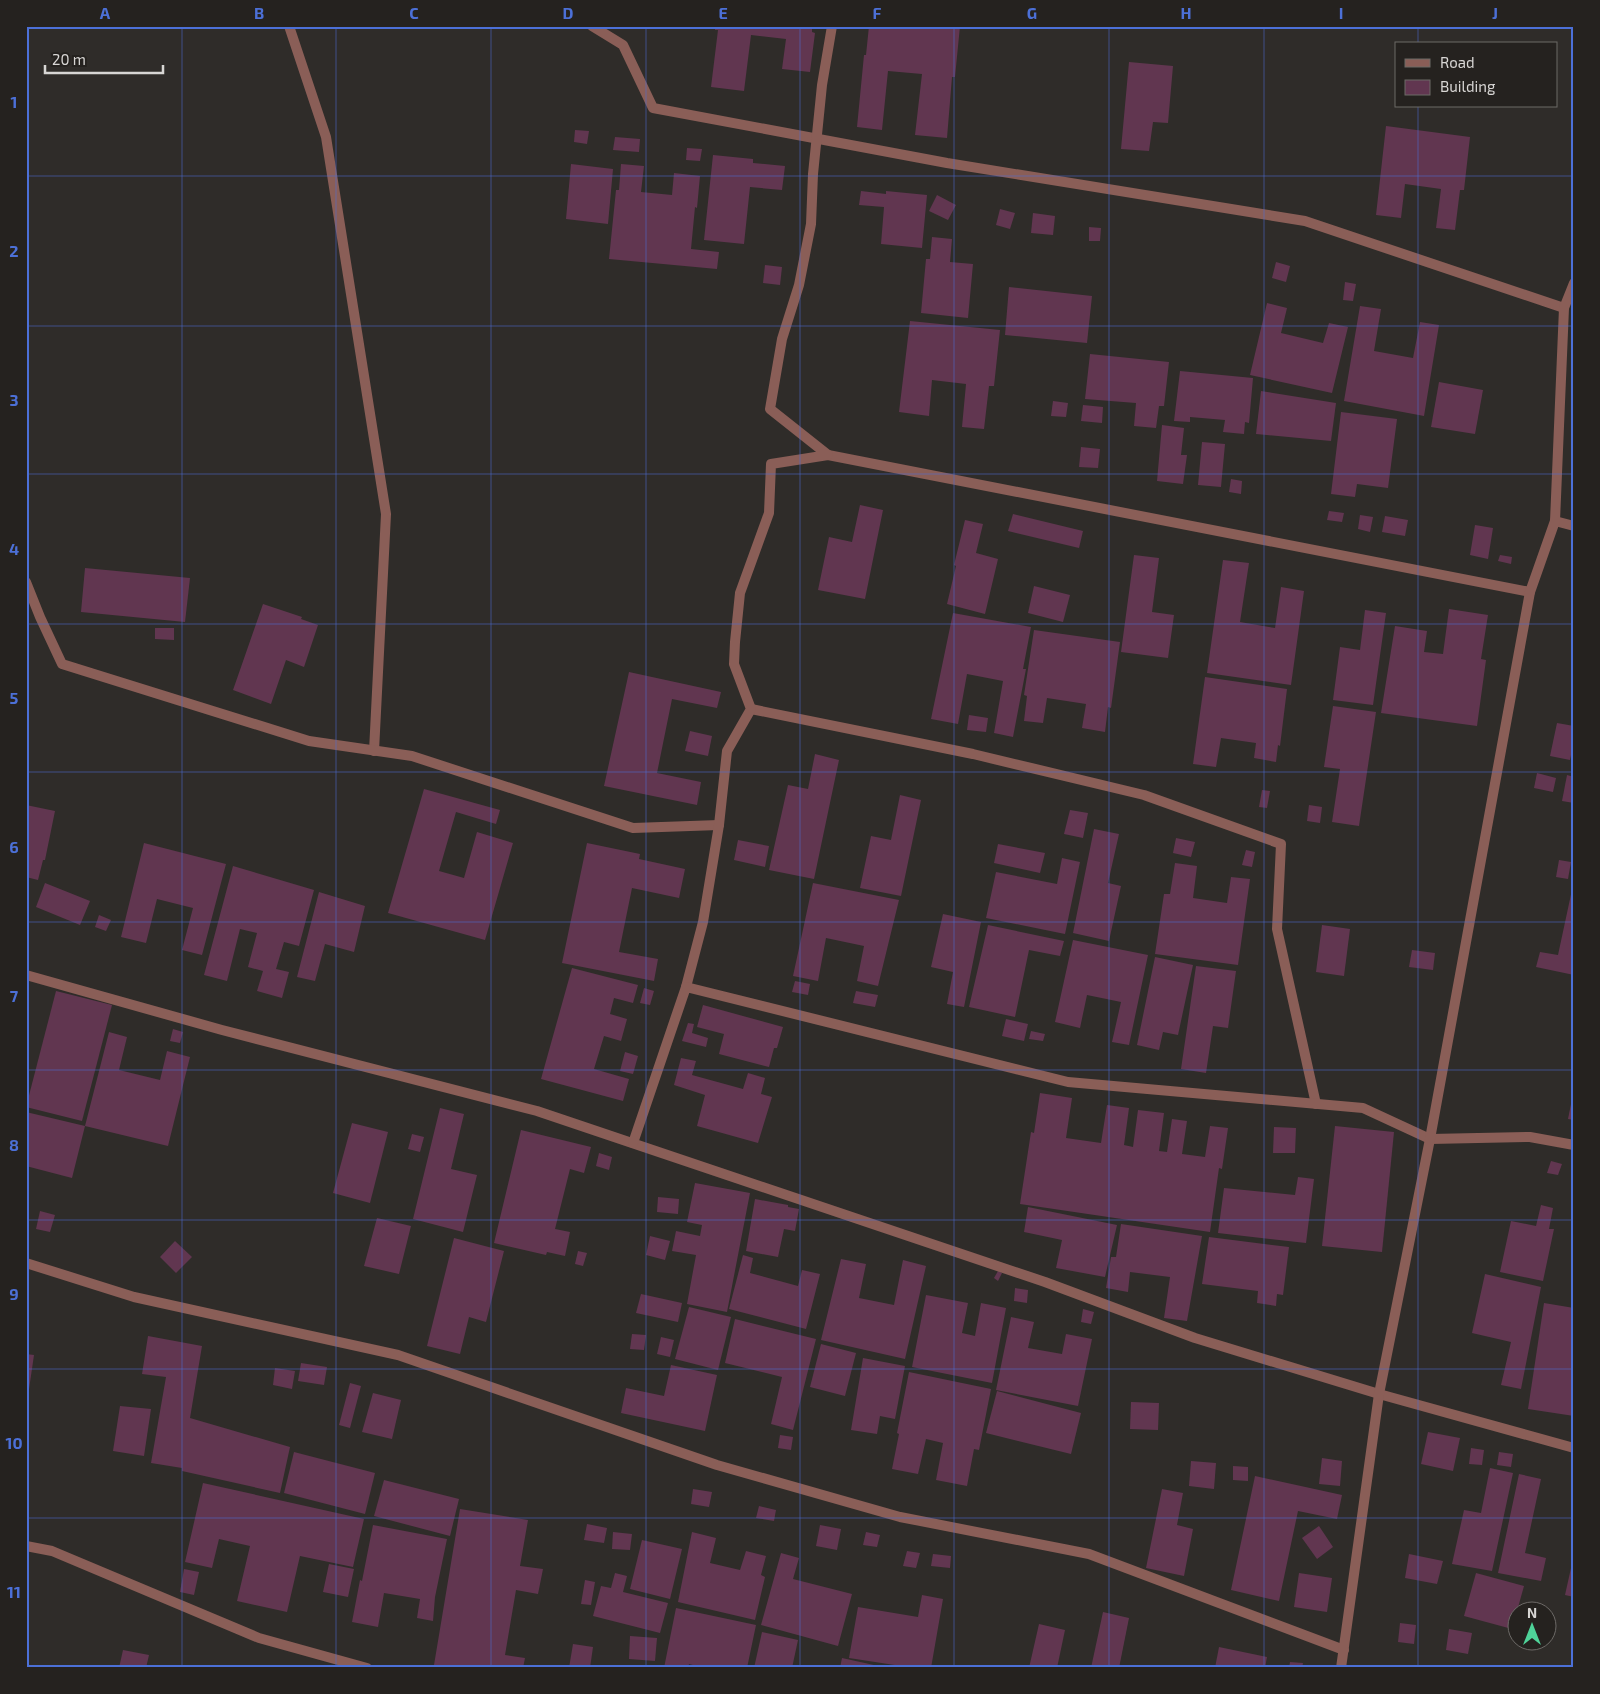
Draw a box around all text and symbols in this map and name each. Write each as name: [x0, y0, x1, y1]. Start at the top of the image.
text: A: [100, 3, 111, 22]
text: B: [254, 3, 264, 22]
text: C: [409, 3, 419, 22]
text: D: [563, 3, 574, 22]
text: E: [718, 3, 728, 22]
text: F: [873, 3, 882, 22]
text: G: [1027, 3, 1037, 22]
text: H: [1180, 3, 1192, 22]
text: I: [1339, 3, 1343, 22]
text: J: [1492, 3, 1498, 22]
scale bar: [45, 42, 162, 74]
legend: [1395, 42, 1558, 108]
text: 20 m: [52, 50, 86, 68]
text: Road: [1440, 53, 1475, 71]
text: Building: [1440, 77, 1496, 95]
text: 1: [11, 92, 17, 111]
text: 2: [9, 241, 19, 260]
text: 3: [9, 390, 19, 409]
text: 4: [9, 539, 19, 558]
text: 5: [10, 688, 19, 707]
text: 6: [9, 837, 19, 856]
text: 7: [10, 986, 19, 1005]
text: 8: [9, 1135, 19, 1154]
text: 9: [9, 1284, 19, 1303]
text: 10: [5, 1433, 23, 1452]
text: 11: [7, 1582, 21, 1601]
north arrow: [1508, 1602, 1558, 1652]
text: N: [1527, 1604, 1537, 1621]

